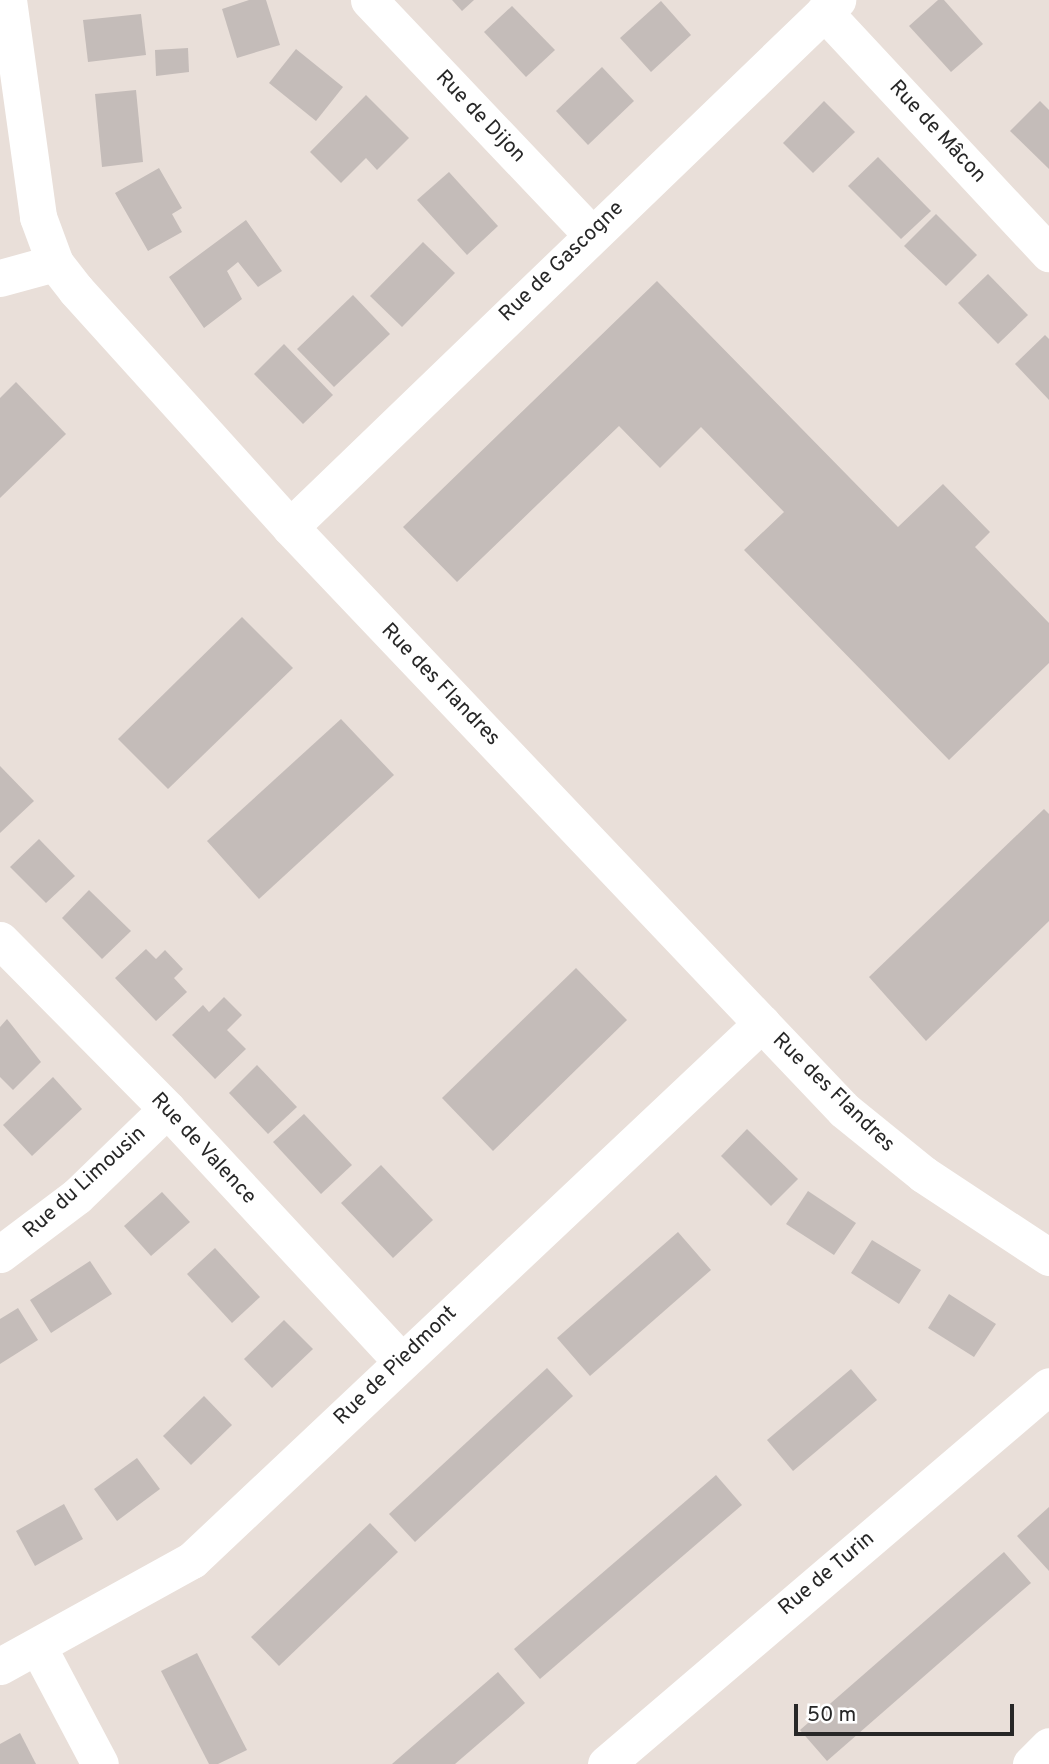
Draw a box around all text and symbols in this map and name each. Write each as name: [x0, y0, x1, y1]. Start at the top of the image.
street label: Rue de Dijon: [430, 66, 530, 168]
street label: Rue de Mâcon: [883, 75, 991, 189]
street label: Rue de Gascogne: [495, 196, 629, 328]
street label: Rue des Flandres: [375, 619, 505, 751]
street label: Rue des Flandres: [767, 1028, 899, 1158]
street label: Rue de Valence: [145, 1088, 261, 1210]
street label: Rue du Limousin: [19, 1121, 151, 1245]
street label: Rue de Piedmont: [329, 1301, 463, 1431]
street label: Rue de Turin: [774, 1526, 880, 1622]
scale bar: [797, 1690, 1018, 1734]
text: 50 m: [807, 1702, 856, 1729]

